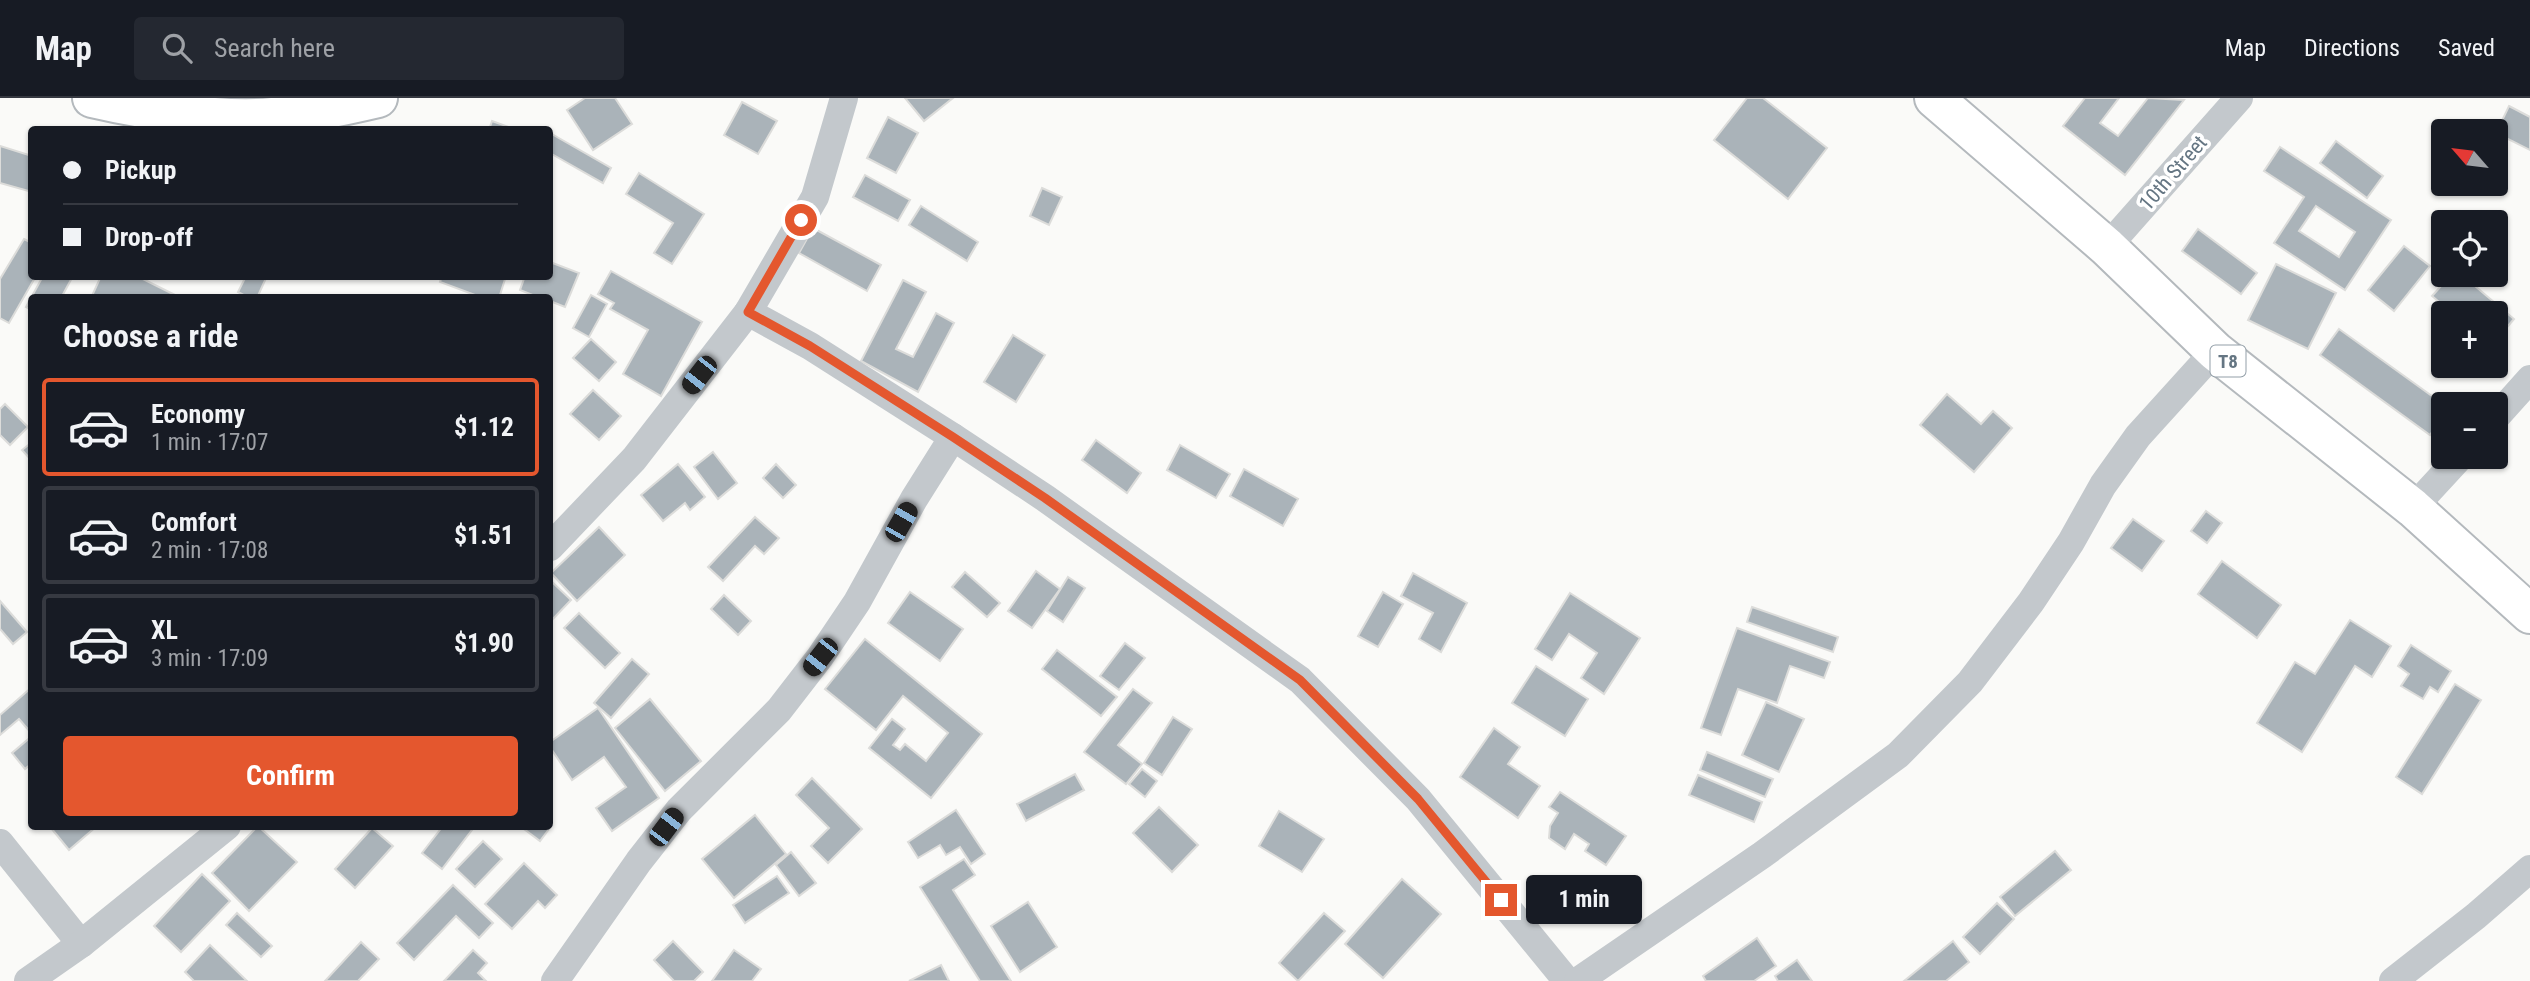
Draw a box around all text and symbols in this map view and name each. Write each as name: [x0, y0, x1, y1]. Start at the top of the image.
search box: [134, 17, 624, 80]
text: Map: [35, 29, 92, 68]
icon: search: [158, 29, 196, 67]
text: Search here: [214, 33, 335, 63]
text: Map: [2225, 34, 2266, 62]
text: Directions: [2304, 34, 2400, 62]
text: Saved: [2438, 34, 2495, 62]
north arrow: [2431, 119, 2508, 196]
map controls: [2431, 119, 2508, 469]
street label: 10th Street: [2134, 131, 2212, 215]
text: Pickup: [105, 155, 176, 185]
route start: [785, 204, 817, 236]
button: locate: [2431, 210, 2508, 287]
text: Drop-off: [105, 222, 193, 252]
button: +: [2431, 301, 2508, 378]
text: Choose a ride: [63, 317, 238, 355]
road number: T8: [2210, 345, 2246, 376]
car: [678, 352, 721, 398]
button: −: [2431, 392, 2508, 469]
icon: car: [67, 396, 130, 459]
text: Economy: [151, 399, 245, 429]
text: $1.12: [454, 412, 514, 442]
text: 1 min · 17:07: [151, 429, 268, 456]
car: [882, 499, 921, 545]
icon: car: [67, 504, 130, 567]
text: Comfort: [151, 507, 237, 537]
text: $1.51: [454, 520, 514, 550]
text: 2 min · 17:08: [151, 537, 268, 564]
icon: car: [67, 612, 130, 675]
text: XL: [151, 615, 178, 645]
text: $1.90: [454, 628, 514, 658]
car: [799, 634, 842, 680]
text: 3 min · 17:09: [151, 645, 268, 672]
button: Confirm: [63, 736, 518, 816]
car: [645, 804, 688, 850]
callout: 1 min: [1526, 876, 1641, 924]
route end: [1485, 884, 1517, 916]
text: 1 min: [1558, 886, 1610, 913]

